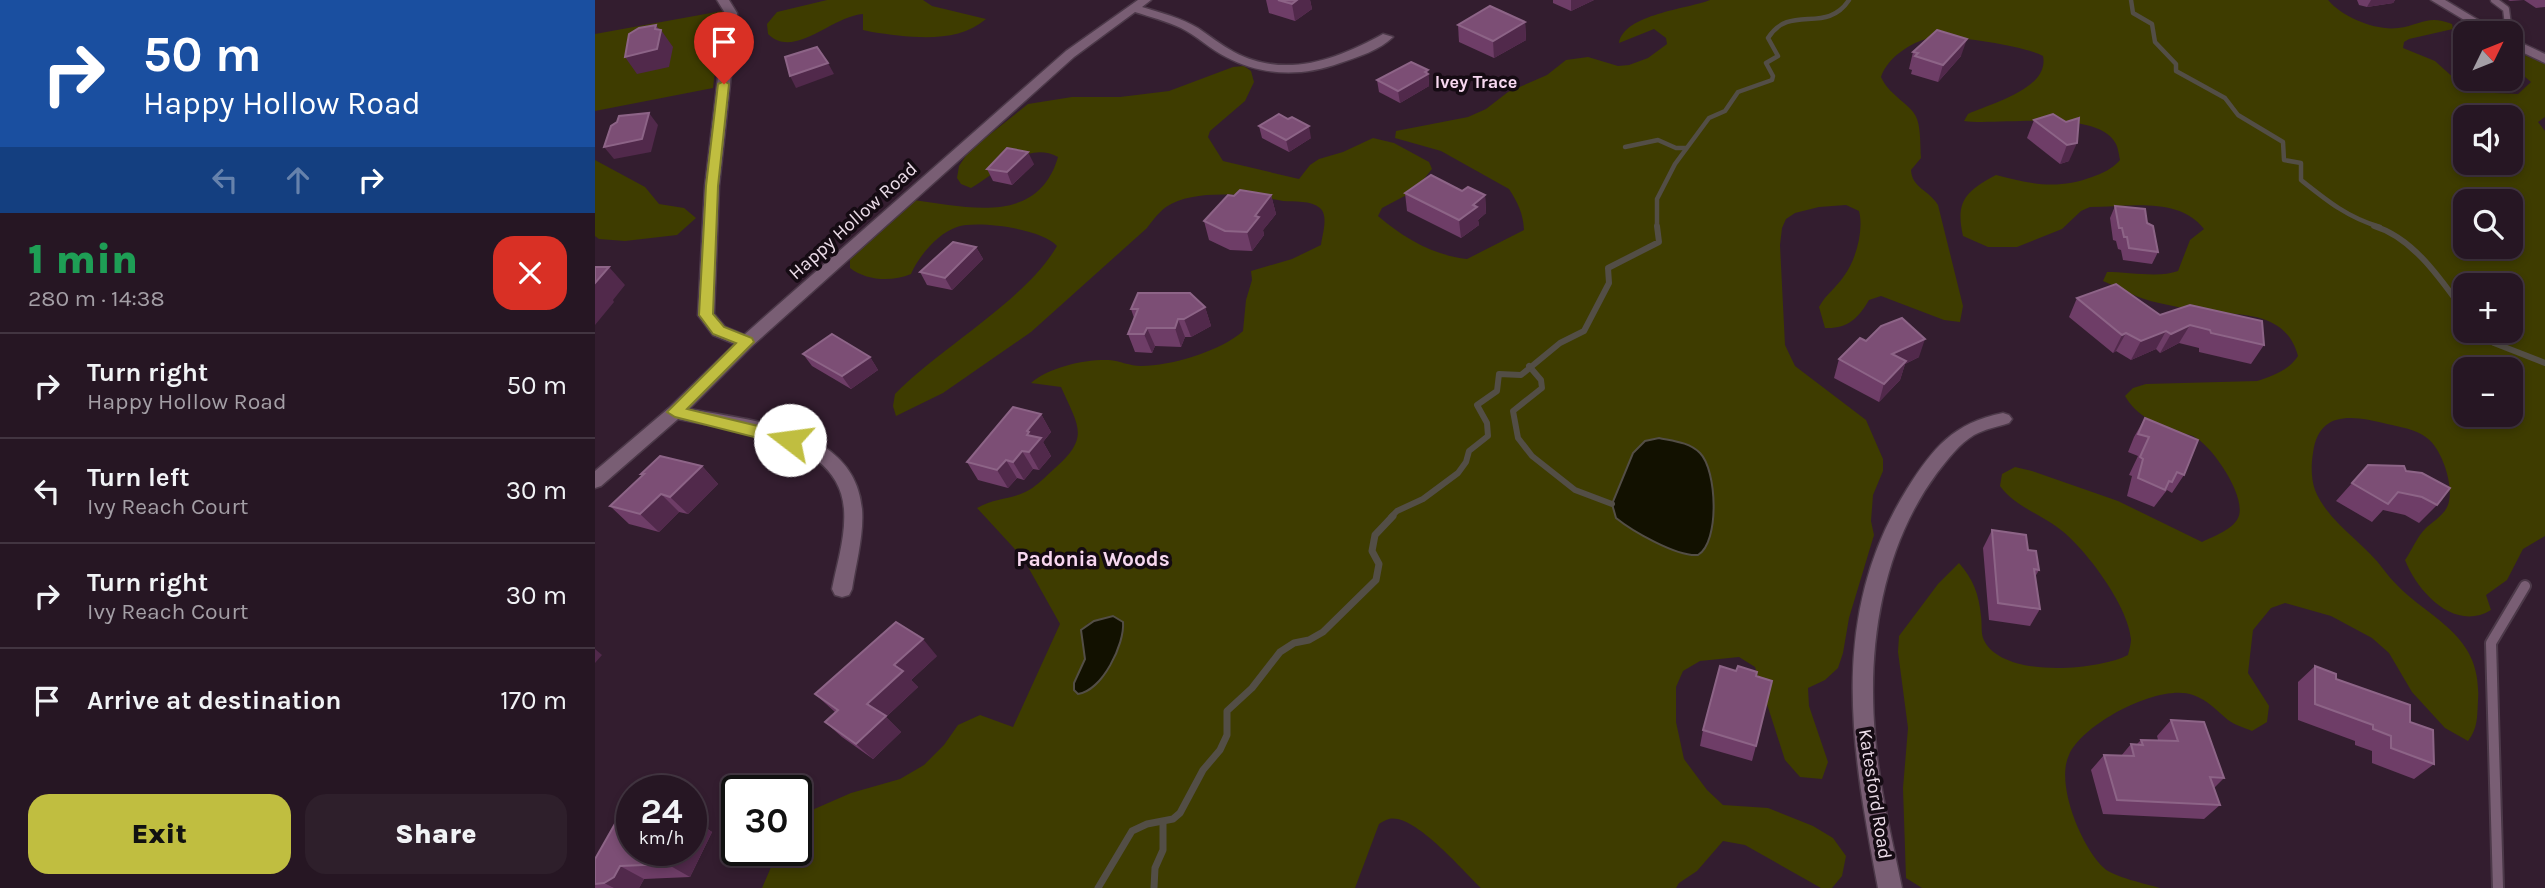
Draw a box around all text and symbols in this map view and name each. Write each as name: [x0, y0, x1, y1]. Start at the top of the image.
pin: [694, 12.0, 754, 84]
north arrow: [2453, 21, 2523, 91]
map controls: [2453, 21, 2523, 427]
icon: arrive: [705, 23, 743, 61]
text: 50 m: [143, 26, 261, 83]
icon: right: [28, 28, 119, 119]
district label: Ivey Trace: [1435, 71, 1517, 93]
text: Happy Hollow Road: [143, 85, 421, 122]
button: sound: [2453, 105, 2523, 175]
street label: Happy Hollow Road: [784, 158, 922, 284]
icon: left: [206, 161, 244, 199]
icon: ahead: [279, 161, 317, 199]
icon: right: [352, 161, 390, 199]
button: search: [2453, 189, 2523, 259]
text: 1 min: [28, 234, 138, 284]
button: close: [493, 236, 567, 310]
button: +: [2453, 273, 2523, 343]
text: 280 m · 14:38: [28, 285, 165, 312]
text: Turn right: [87, 357, 208, 388]
button: −: [2453, 357, 2523, 427]
icon: right: [28, 367, 66, 405]
text: 50 m: [506, 370, 567, 401]
text: Happy Hollow Road: [87, 388, 287, 415]
position arrow: [753, 403, 827, 477]
text: Turn left: [87, 462, 189, 493]
icon: left: [28, 472, 66, 510]
text: 30 m: [506, 475, 567, 506]
text: Ivy Reach Court: [87, 493, 249, 520]
district label: Padonia Woods: [1016, 547, 1170, 571]
text: Turn right: [87, 567, 208, 598]
icon: right: [28, 577, 66, 615]
text: 30 m: [506, 580, 567, 611]
text: Ivy Reach Court: [87, 598, 249, 625]
icon: arrive: [28, 682, 66, 720]
text: Arrive at destination: [87, 685, 341, 716]
text: 170 m: [500, 685, 567, 716]
street label: Katesford Road: [1854, 727, 1896, 861]
speed limit sign: 30: [721, 775, 812, 866]
text: 24: [641, 791, 683, 832]
button: Exit: [28, 794, 291, 874]
button: Share: [305, 794, 567, 874]
text: km/h: [639, 827, 684, 849]

